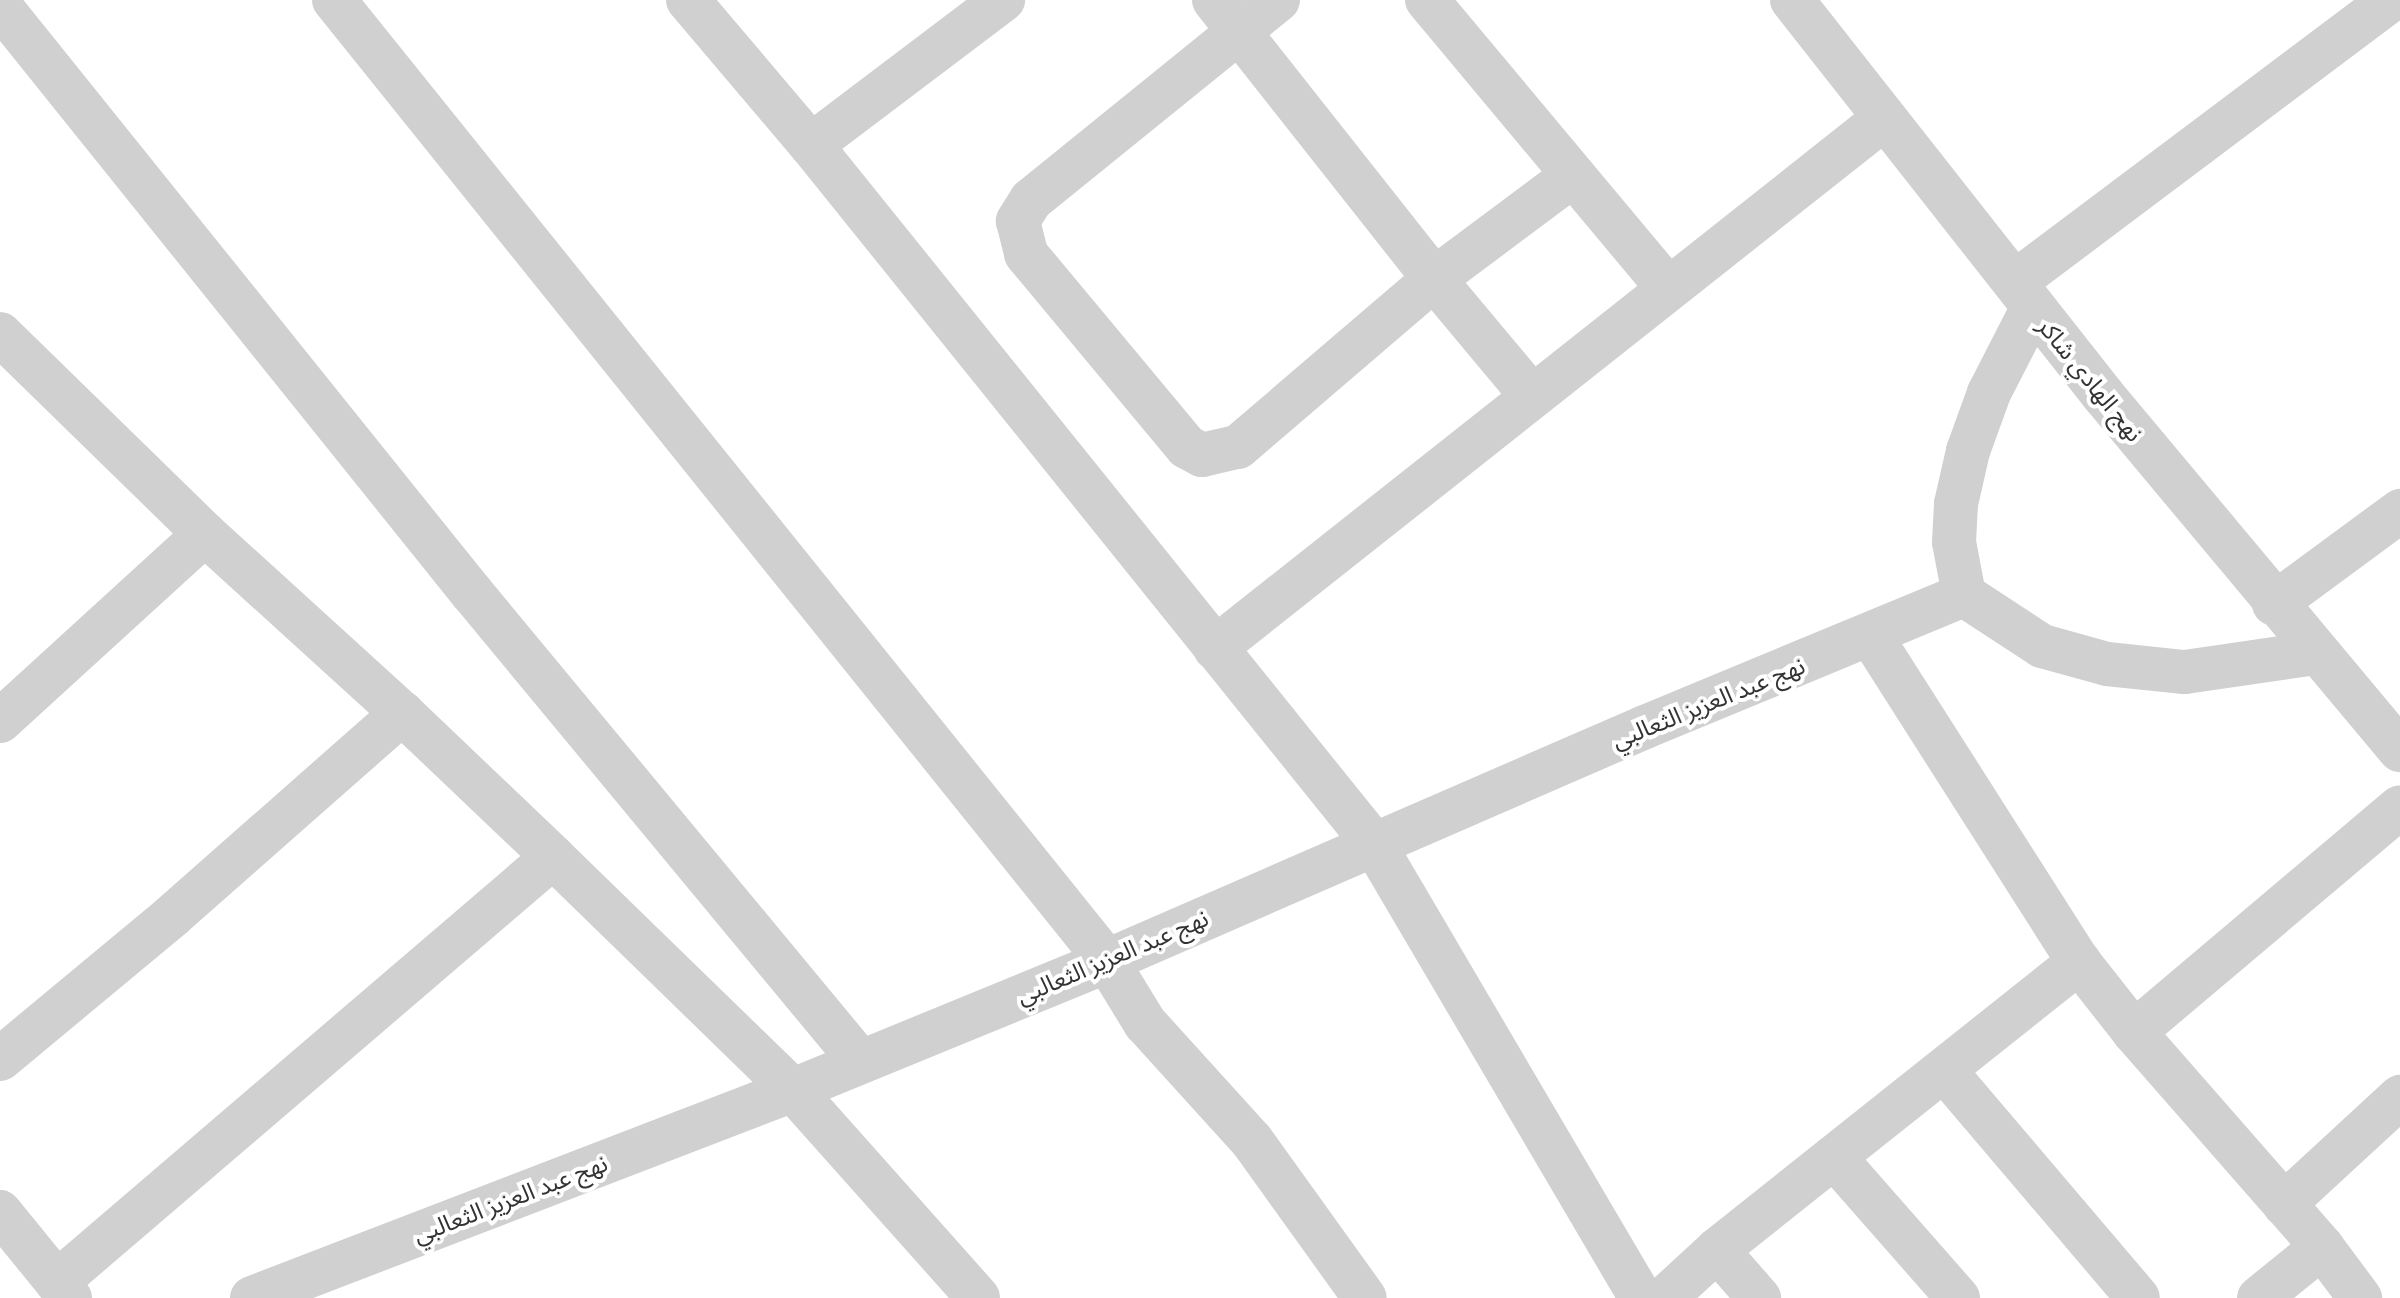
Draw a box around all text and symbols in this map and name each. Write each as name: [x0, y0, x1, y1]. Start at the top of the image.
street label: نهج الهادي شاكر: [2032, 311, 2150, 447]
street label: نهج عبد العزيز الثعالبي: [1607, 650, 1809, 754]
street label: نهج عبد العزيز الثعالبي: [1012, 903, 1212, 1009]
street label: نهج عبد العزيز الثعالبي: [409, 1148, 611, 1248]

